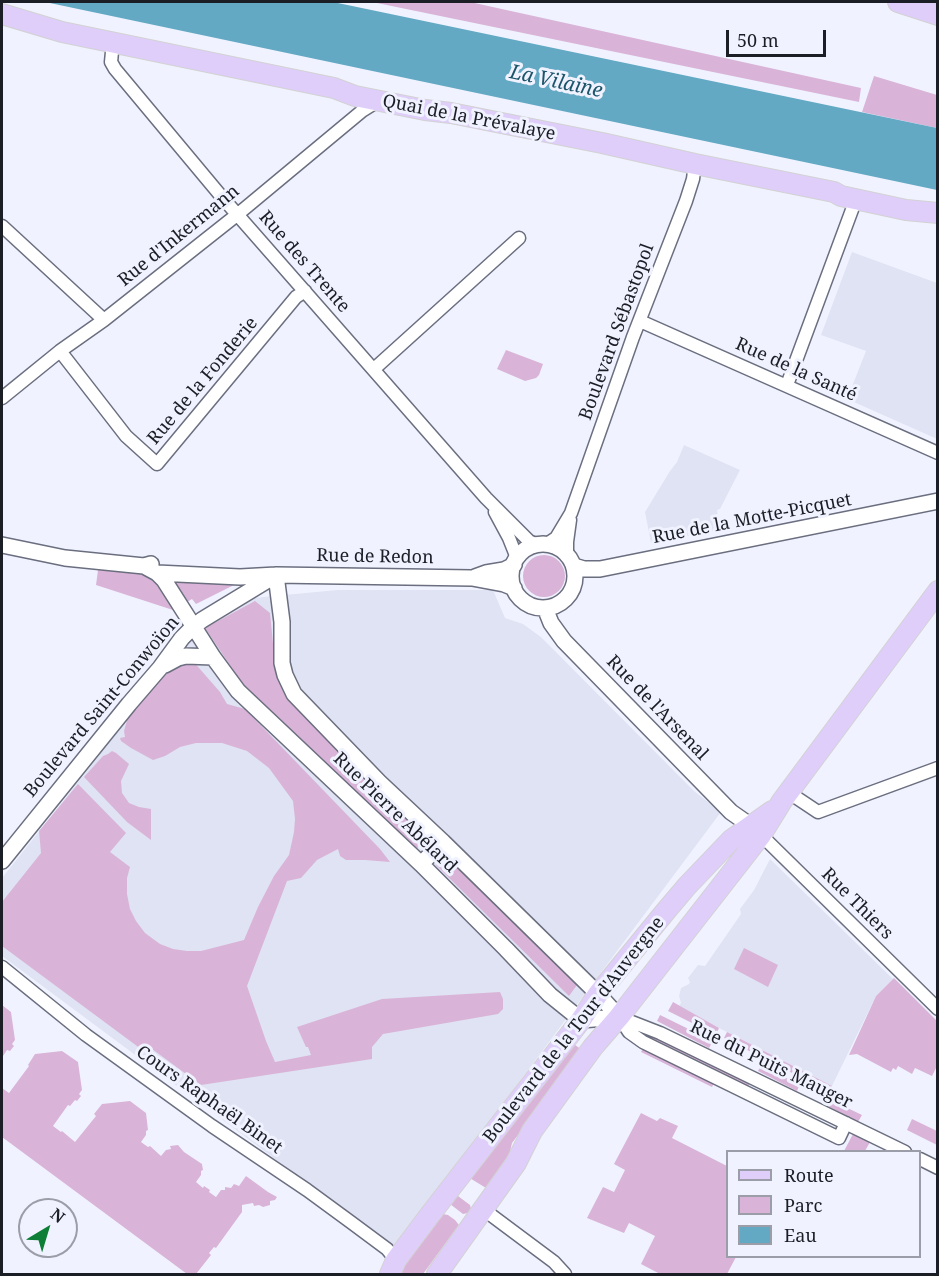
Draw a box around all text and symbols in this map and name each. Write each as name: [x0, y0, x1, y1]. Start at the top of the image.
scale bar: [729, 18, 830, 56]
text: 50 m: [737, 28, 779, 52]
water label: La Vilaine: [507, 60, 605, 104]
street label: Quai de la Prévalaye: [381, 91, 557, 145]
street label: Rue d'Inkermann: [114, 181, 244, 291]
street label: Rue des Trente: [254, 207, 354, 317]
street label: Boulevard Sébastopol: [575, 241, 659, 423]
street label: Rue de la Fonderie: [143, 313, 263, 449]
street label: Rue de la Santé: [732, 334, 860, 406]
street label: Rue de la Motte-Picquet: [651, 489, 853, 549]
street label: Rue de Redon: [316, 545, 434, 569]
street label: Boulevard Saint-Conwoïon: [20, 612, 184, 802]
street label: Rue de l'Arsenal: [602, 651, 712, 765]
street label: Rue Pierre Abélard: [329, 748, 461, 878]
street label: Rue Thiers: [817, 864, 897, 944]
street label: Boulevard de la Tour d'Auvergne: [479, 913, 669, 1147]
street label: Rue du Puits Mauger: [686, 1016, 856, 1114]
street label: Cours Raphaël Binet: [132, 1041, 286, 1159]
legend: [726, 1150, 921, 1258]
text: Route: [784, 1163, 834, 1187]
text: Parc: [784, 1193, 822, 1217]
north arrow: [18, 1198, 78, 1258]
text: N: [46, 1203, 70, 1228]
text: Eau: [784, 1223, 817, 1247]

